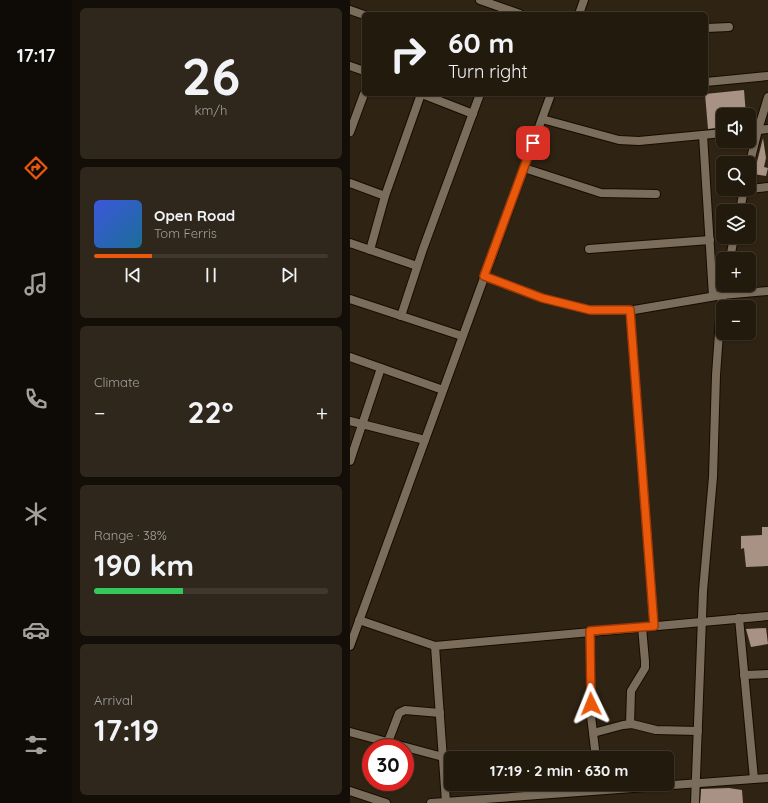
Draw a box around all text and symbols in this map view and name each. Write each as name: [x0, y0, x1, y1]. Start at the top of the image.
text: 60 m: [448, 25, 514, 60]
icon: right: [382, 28, 434, 80]
text: 26: [182, 43, 240, 108]
text: 17:17: [17, 44, 55, 67]
text: Turn right: [448, 60, 528, 83]
text: km/h: [195, 102, 227, 118]
map controls: [716, 108, 756, 340]
button: sound: [716, 108, 756, 148]
pin: [516, 126, 550, 160]
icon: arrive: [522, 132, 544, 154]
icon: directions: [22, 154, 50, 182]
button: search: [716, 156, 756, 196]
button: layers: [716, 204, 756, 244]
text: Open Road: [154, 206, 235, 225]
text: Tom Ferris: [154, 225, 217, 241]
button: +: [716, 252, 756, 292]
icon: previous: [122, 264, 144, 286]
icon: pause: [200, 264, 222, 286]
icon: next: [278, 264, 300, 286]
icon: music: [22, 270, 50, 298]
button: −: [716, 300, 756, 340]
text: Climate: [94, 374, 140, 390]
icon: phone: [22, 385, 50, 413]
text: 22°: [188, 393, 233, 431]
text: −: [94, 399, 105, 427]
text: +: [316, 399, 328, 427]
icon: climate: [22, 500, 50, 528]
text: Range · 38%: [94, 527, 167, 543]
text: 190 km: [94, 546, 194, 584]
icon: car: [22, 616, 50, 644]
position arrow: [570, 683, 612, 725]
text: Arrival: [94, 692, 133, 708]
text: 17:19: [94, 711, 159, 749]
icon: filters: [22, 731, 50, 759]
speed limit sign: 30: [362, 739, 414, 791]
text: 17:19 · 2 min · 630 m: [490, 761, 628, 780]

